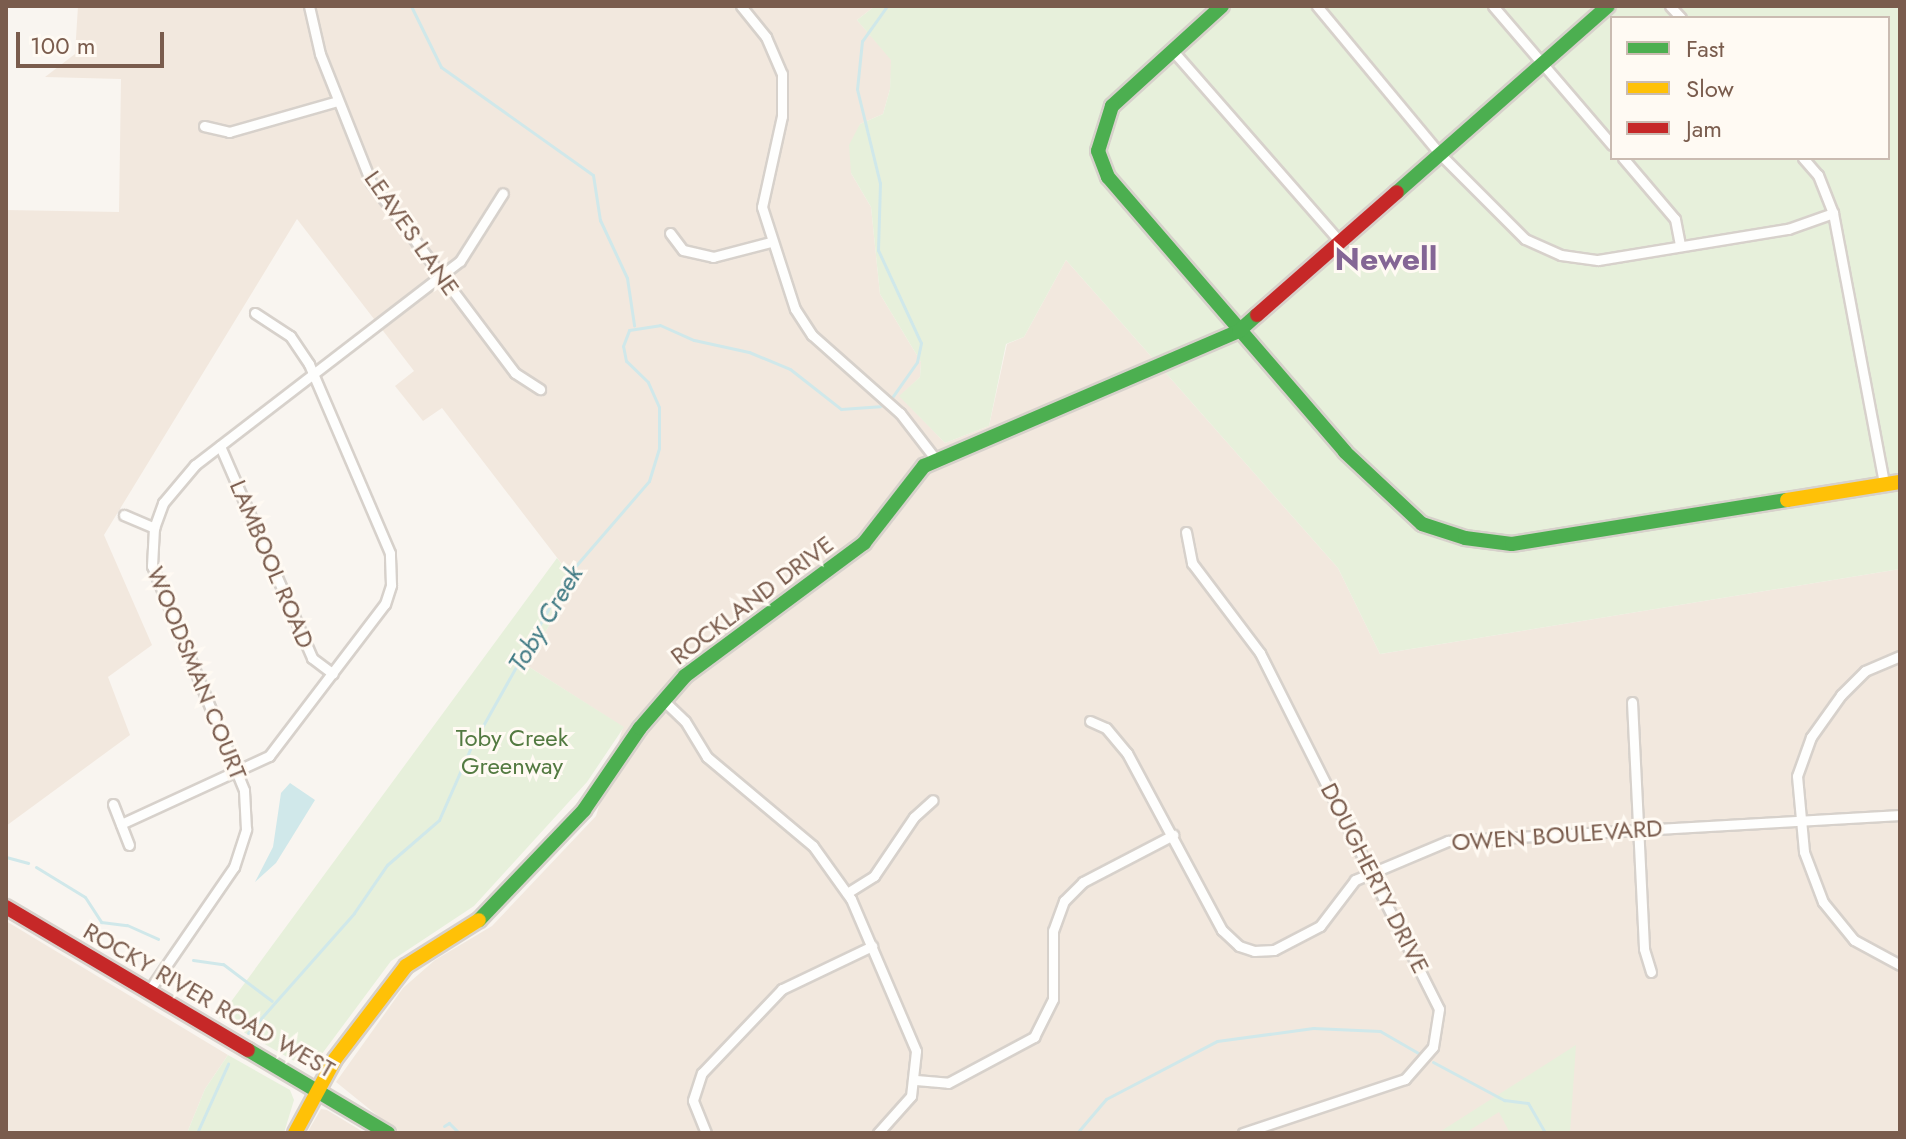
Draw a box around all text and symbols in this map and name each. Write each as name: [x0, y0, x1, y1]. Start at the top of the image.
scale bar: [20, 16, 168, 66]
legend: [1610, 16, 1890, 160]
text: 100 m: [30, 28, 96, 63]
text: Fast: [1686, 31, 1724, 66]
text: Slow: [1686, 71, 1734, 106]
text: Jam: [1686, 111, 1722, 146]
street label: LEAVES LANE: [358, 165, 466, 301]
district label: Newell: [1335, 240, 1437, 278]
street label: LAMBOOL ROAD: [224, 476, 320, 652]
street label: ROCKLAND DRIVE: [665, 529, 839, 671]
water label: Toby Creek: [502, 560, 590, 678]
street label: WOODSMAN COURT: [141, 562, 253, 784]
park label: Toby Creek Greenway: [456, 724, 568, 780]
street label: DOUGHERTY DRIVE: [1315, 778, 1435, 978]
street label: OWEN BOULEVARD: [1451, 813, 1663, 857]
street label: ROCKY RIVER ROAD WEST: [78, 916, 340, 1084]

